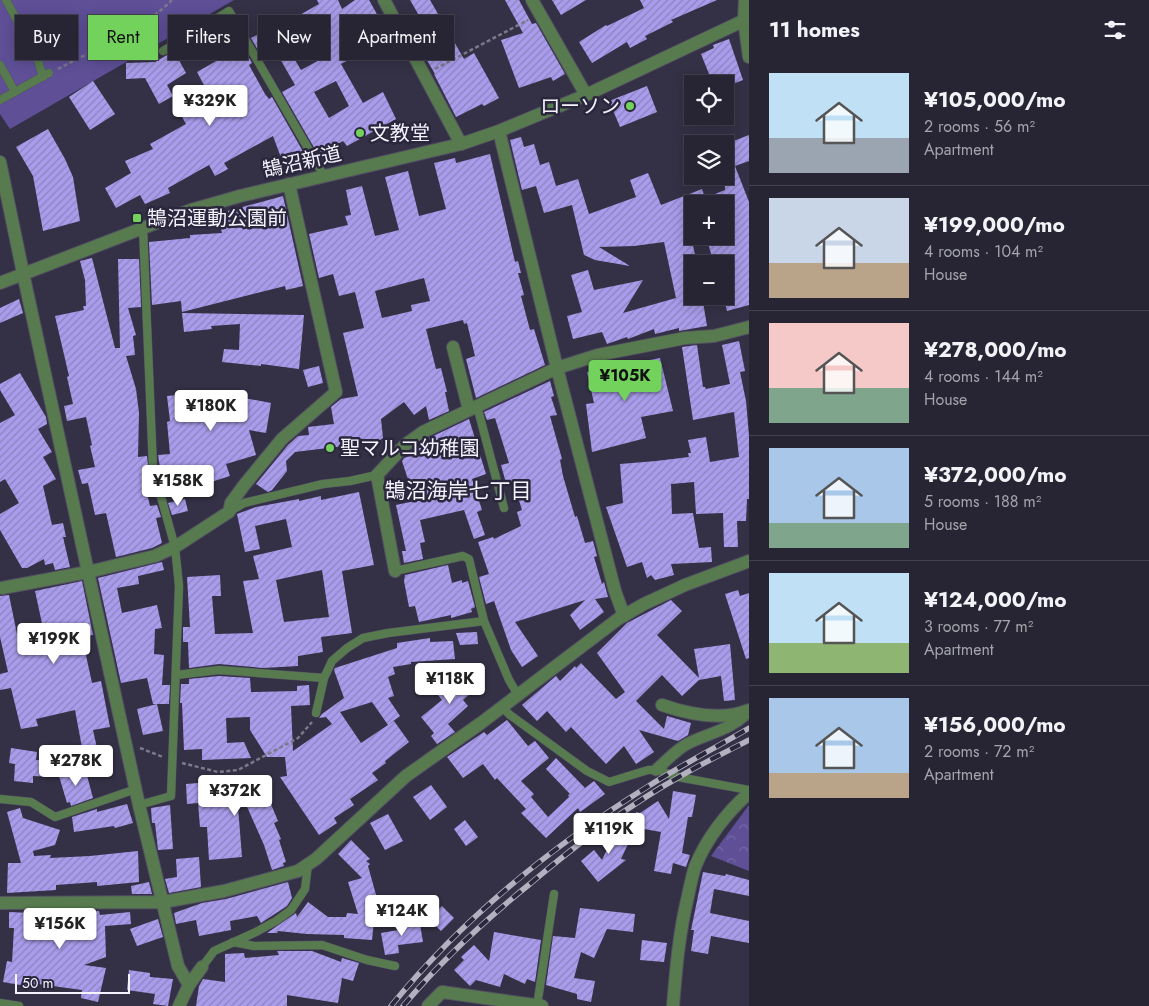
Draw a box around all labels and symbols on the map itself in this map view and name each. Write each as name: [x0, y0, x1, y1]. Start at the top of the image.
pin: ¥329K: [175, 84, 245, 127]
place label: ローソン: [540, 92, 620, 121]
marker: ローソン: [624, 100, 636, 112]
place label: 文教堂: [370, 119, 430, 148]
marker: 文教堂: [354, 127, 366, 139]
street label: 鵠沼新道: [260, 139, 344, 185]
place label: 鵠沼運動公園前: [147, 204, 287, 233]
marker: 鵠沼運動公園前: [131, 212, 143, 224]
pin: ¥105K: [590, 360, 660, 402]
pin: ¥180K: [176, 390, 246, 432]
place label: 聖マルコ幼稚園: [340, 434, 480, 463]
marker: 聖マルコ幼稚園: [324, 442, 336, 454]
pin: ¥158K: [143, 464, 213, 507]
district label: 鵠沼海岸七丁目: [385, 476, 532, 506]
pin: ¥199K: [19, 622, 89, 665]
pin: ¥118K: [415, 662, 485, 705]
pin: ¥278K: [41, 744, 111, 787]
pin: ¥372K: [200, 774, 270, 817]
pin: ¥119K: [574, 812, 644, 855]
pin: ¥124K: [367, 894, 437, 937]
pin: ¥156K: [25, 908, 95, 950]
scale bar: [15, 971, 130, 994]

